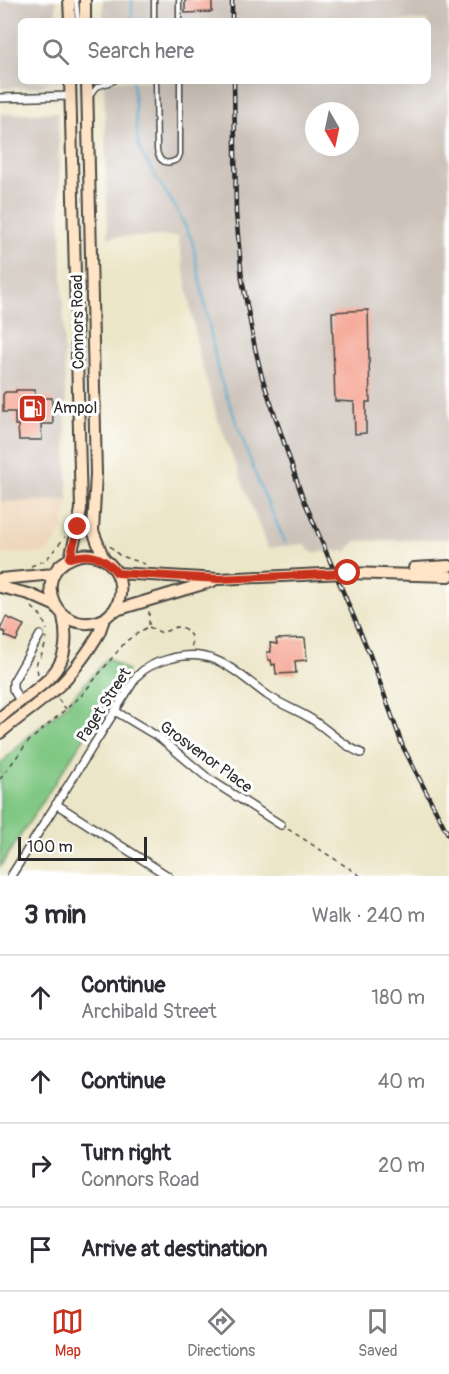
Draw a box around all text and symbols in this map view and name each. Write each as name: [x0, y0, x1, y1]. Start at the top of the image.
search box: [18, 18, 431, 84]
icon: search: [39, 35, 72, 68]
text: Search here: [87, 37, 194, 65]
north arrow: [305, 102, 359, 156]
street label: Connors Road: [67, 274, 89, 370]
fuel station icon: Ampol: [16, 392, 48, 424]
place label: Ampol: [53, 398, 97, 418]
route end: [64, 513, 90, 539]
route start: [334, 559, 360, 585]
street label: Paget Street: [72, 664, 136, 746]
street label: Grosvenor Place: [156, 717, 256, 797]
scale bar: [18, 834, 147, 862]
text: 100 m: [27, 837, 73, 857]
text: 3 min: [24, 899, 86, 931]
text: Walk · 240 m: [312, 903, 425, 928]
text: Continue: [81, 971, 165, 999]
icon: ahead: [24, 981, 57, 1014]
text: 180 m: [371, 985, 425, 1010]
text: Archibald Street: [81, 999, 217, 1024]
icon: ahead: [24, 1065, 57, 1098]
text: Continue: [81, 1067, 165, 1095]
text: 40 m: [378, 1069, 425, 1094]
text: Turn right: [81, 1139, 171, 1167]
icon: right: [24, 1149, 57, 1182]
text: 20 m: [378, 1153, 425, 1178]
text: Connors Road: [81, 1167, 200, 1192]
icon: arrive: [24, 1233, 57, 1266]
text: Arrive at destination: [81, 1235, 267, 1263]
tab: Map: [51, 1305, 84, 1361]
tab: Directions: [187, 1305, 255, 1361]
tab: Saved: [358, 1305, 398, 1361]

